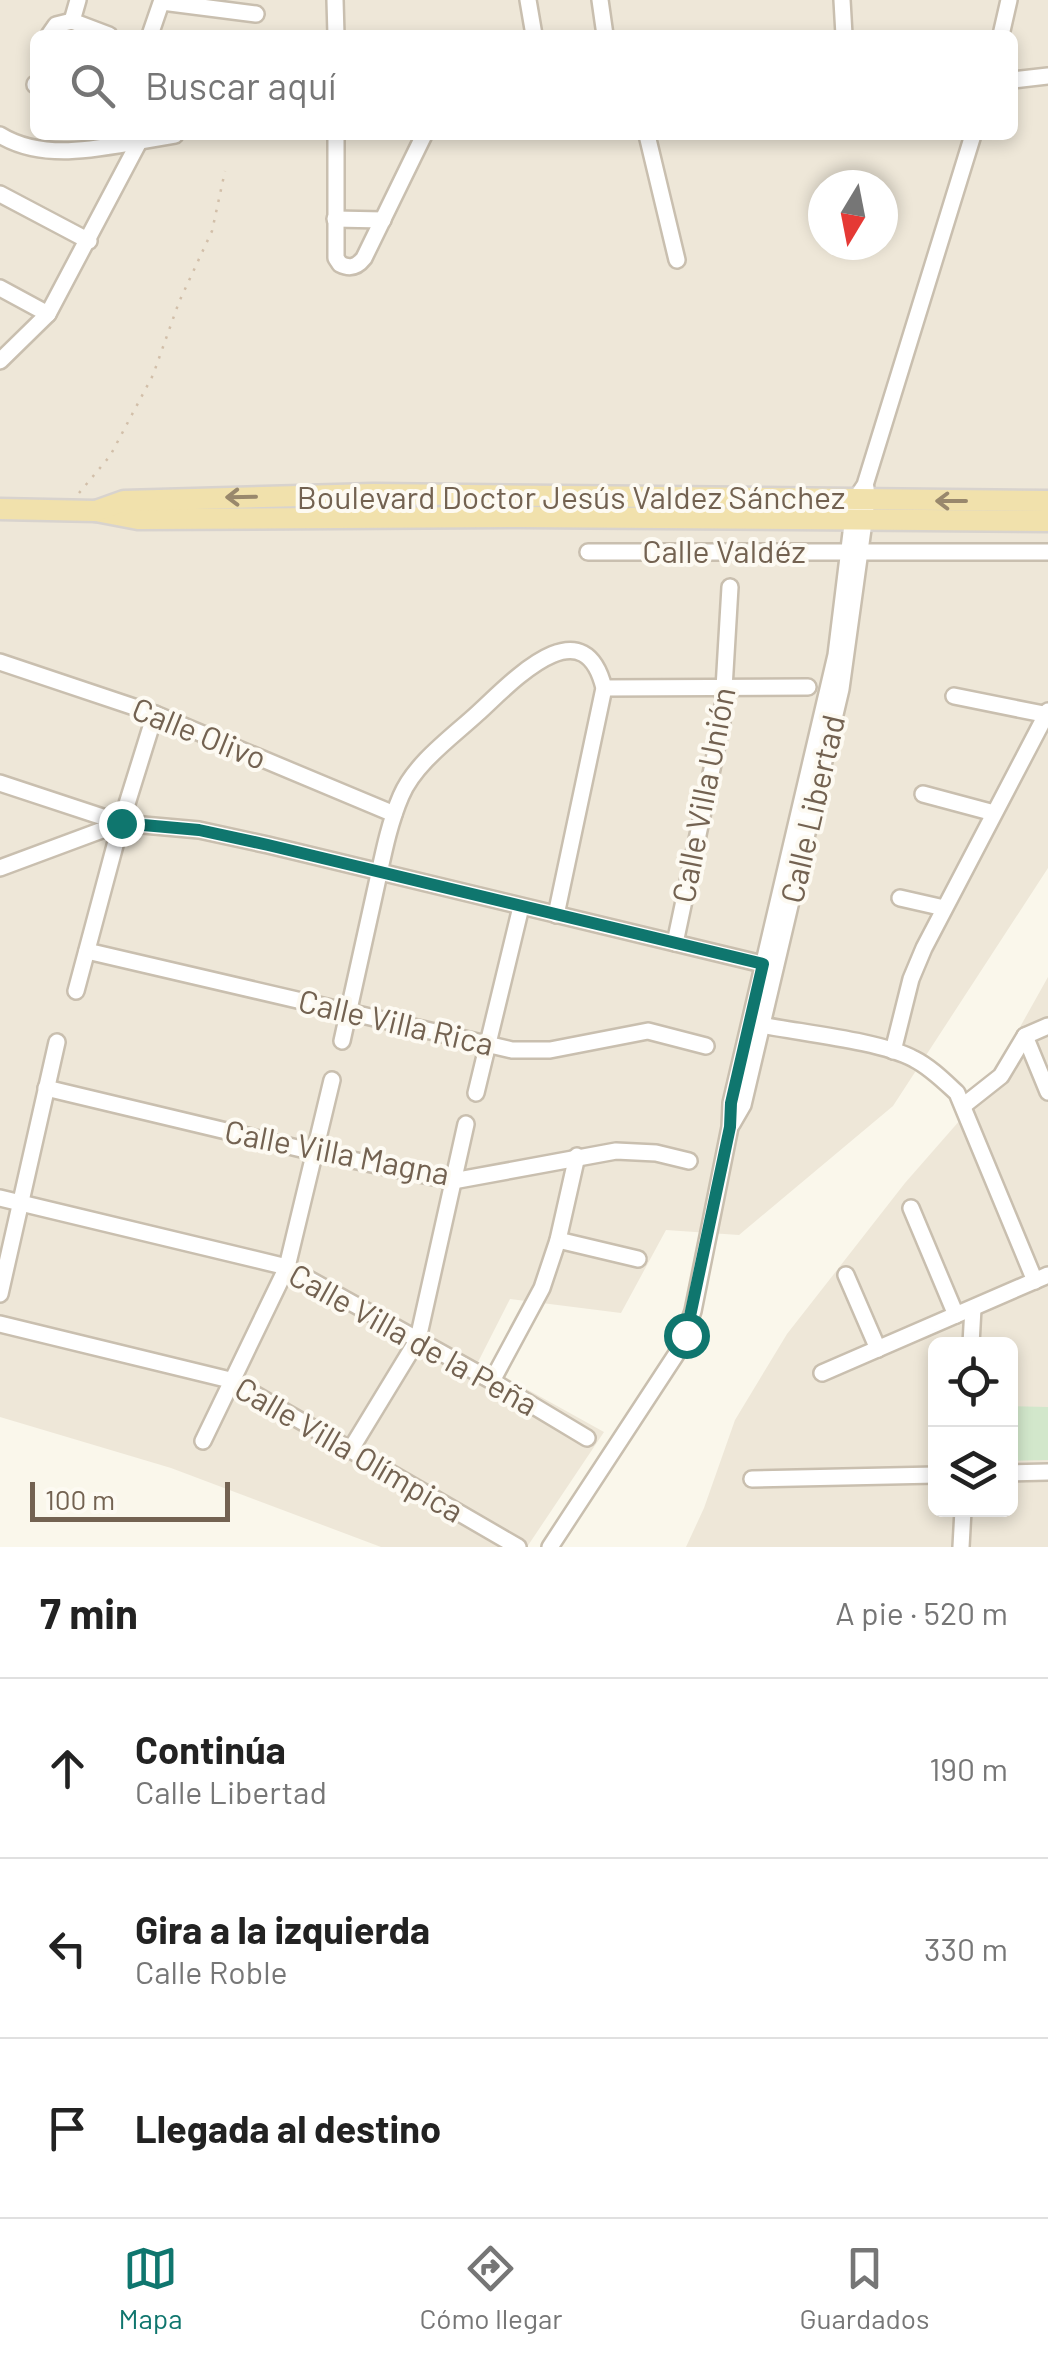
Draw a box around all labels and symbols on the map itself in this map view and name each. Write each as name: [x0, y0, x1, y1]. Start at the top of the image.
north arrow: [808, 170, 898, 260]
street label: Boulevard Doctor Jesús Valdez Sánchez: [297, 477, 845, 515]
one-way arrow: [225, 488, 257, 507]
one-way arrow: [935, 492, 968, 510]
street label: Calle Valdéz: [642, 531, 806, 569]
street label: Calle Villa Unión: [663, 684, 742, 906]
street label: Calle Olivo: [127, 688, 272, 776]
street label: Calle Libertad: [771, 711, 851, 906]
route end: [99, 801, 145, 847]
street label: Calle Villa Rica: [295, 980, 498, 1062]
street label: Calle Villa Magna: [222, 1111, 453, 1191]
street label: Calle Villa de la Peña: [283, 1254, 545, 1422]
route start: [664, 1313, 710, 1359]
street label: Calle Villa Olímpica: [229, 1367, 471, 1529]
scale bar: [30, 1477, 230, 1522]

